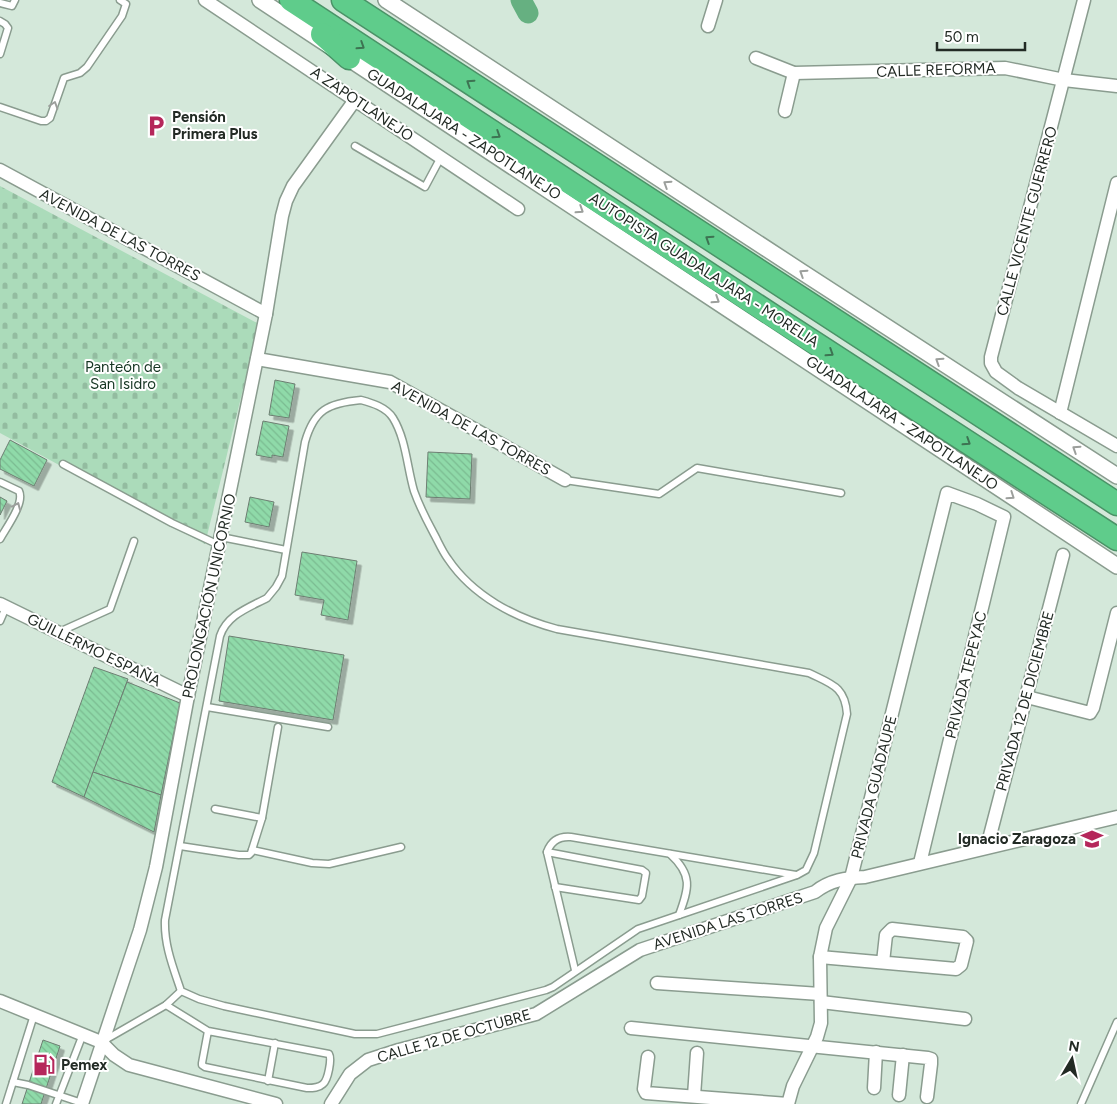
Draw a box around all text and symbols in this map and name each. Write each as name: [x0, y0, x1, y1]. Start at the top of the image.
scale bar: [937, 20, 1024, 52]
text: 50 m: [944, 28, 979, 46]
one-way arrow: [356, 40, 365, 49]
street label: CALLE REFORMA: [876, 59, 996, 81]
street label: A ZAPOTLANEJO: [307, 63, 417, 145]
street label: GUADALAJARA - ZAPOTLANEJO: [364, 64, 564, 204]
one-way arrow: [466, 80, 476, 89]
one-way arrow: [49, 102, 59, 110]
place label: Pensión Primera Plus: [172, 108, 258, 143]
parking icon: Pensión Primera Plus: [143, 113, 169, 139]
street label: CALLE VICENTE GUERRERO: [993, 124, 1061, 318]
one-way arrow: [491, 129, 501, 138]
one-way arrow: [663, 181, 673, 190]
street label: AVENIDA DE LAS TORRES: [37, 185, 203, 285]
street label: AUTOPISTA GUADALAJARA - MORELIA: [586, 189, 822, 351]
one-way arrow: [575, 204, 584, 214]
one-way arrow: [705, 236, 715, 245]
one-way arrow: [799, 270, 809, 279]
one-way arrow: [710, 294, 719, 303]
one-way arrow: [825, 347, 834, 357]
street label: GUADALAJARA - ZAPOTLANEJO: [803, 352, 1001, 494]
park label: Panteón de San Isidro: [85, 358, 161, 393]
one-way arrow: [936, 358, 945, 367]
street label: AVENIDA DE LAS TORRES: [388, 377, 554, 479]
one-way arrow: [961, 435, 970, 445]
one-way arrow: [1072, 446, 1082, 455]
one-way arrow: [1006, 490, 1015, 499]
street label: PROLONGACIÓN UNICORNIO: [178, 492, 240, 700]
one-way arrow: [11, 502, 22, 511]
street label: PRIVADA TEPEYAC: [941, 609, 991, 741]
street label: PRIVADA 12 DE DICIEMBRE: [992, 609, 1058, 793]
street label: GUILLERMO ESPAÑA: [24, 610, 164, 690]
street label: PRIVADA GUADAUPE: [847, 713, 901, 861]
school or university icon: Ignacio Zaragoza: [1079, 826, 1105, 852]
place label: Ignacio Zaragoza: [958, 830, 1076, 848]
street label: AVENIDA LAS TORRES: [651, 888, 805, 954]
street label: CALLE 12 DE OCTUBRE: [375, 1005, 533, 1067]
north arrow: [1047, 1034, 1097, 1084]
text: N: [1067, 1037, 1081, 1056]
fuel station icon: Pemex: [31, 1052, 57, 1078]
place label: Pemex: [61, 1056, 107, 1074]

